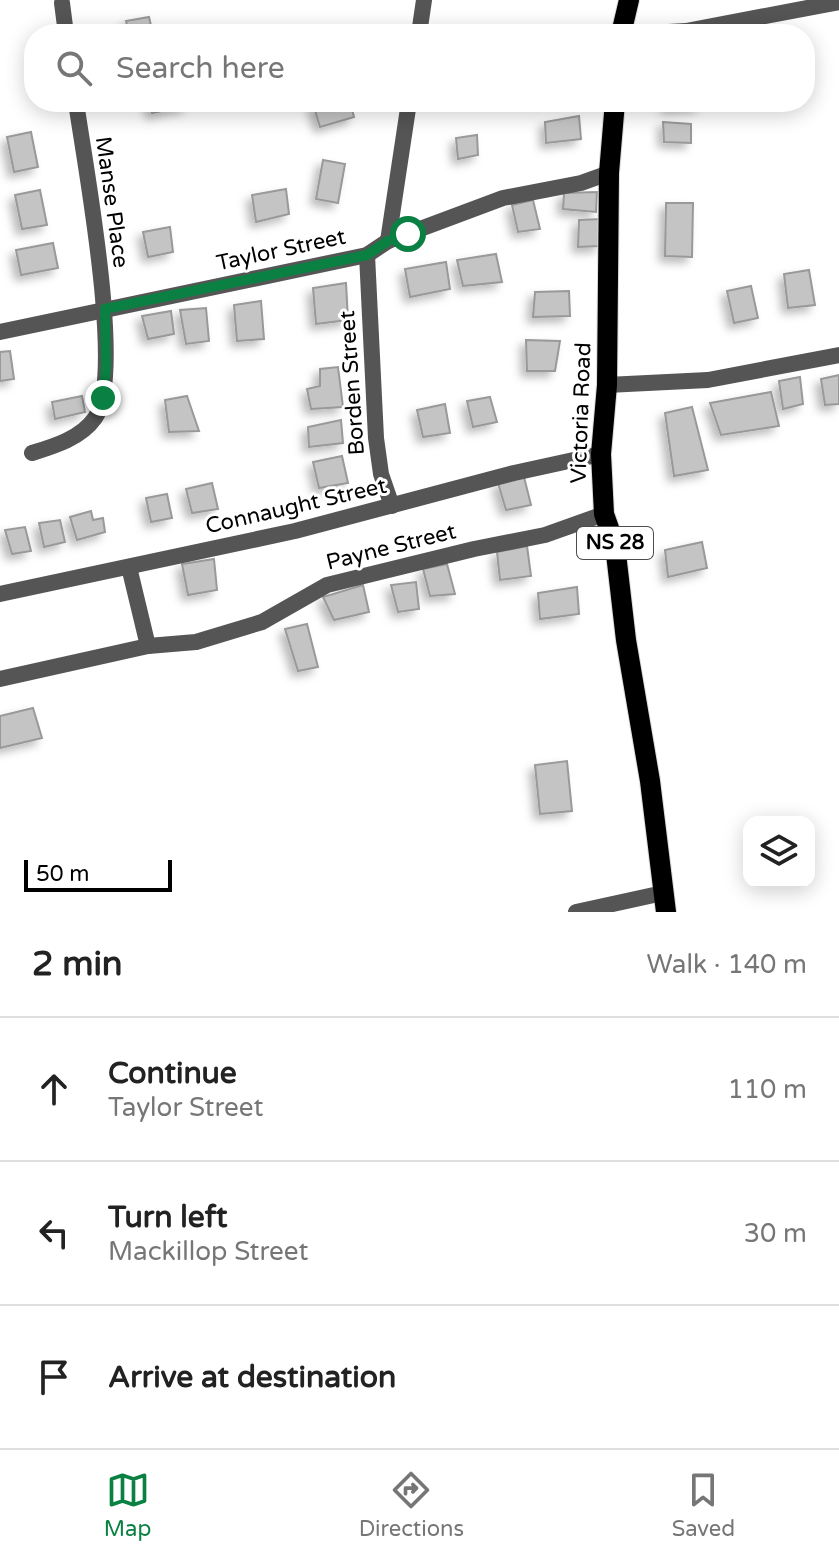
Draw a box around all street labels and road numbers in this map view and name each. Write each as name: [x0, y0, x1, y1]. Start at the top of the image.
street label: Manse Place: [90, 135, 134, 269]
street label: Taylor Street: [214, 224, 348, 276]
street label: Borden Street: [334, 310, 370, 456]
street label: Victoria Road: [566, 342, 596, 484]
street label: Connaught Street: [203, 473, 389, 539]
street label: Payne Street: [324, 518, 458, 576]
road number: NS 28: [577, 527, 653, 559]

